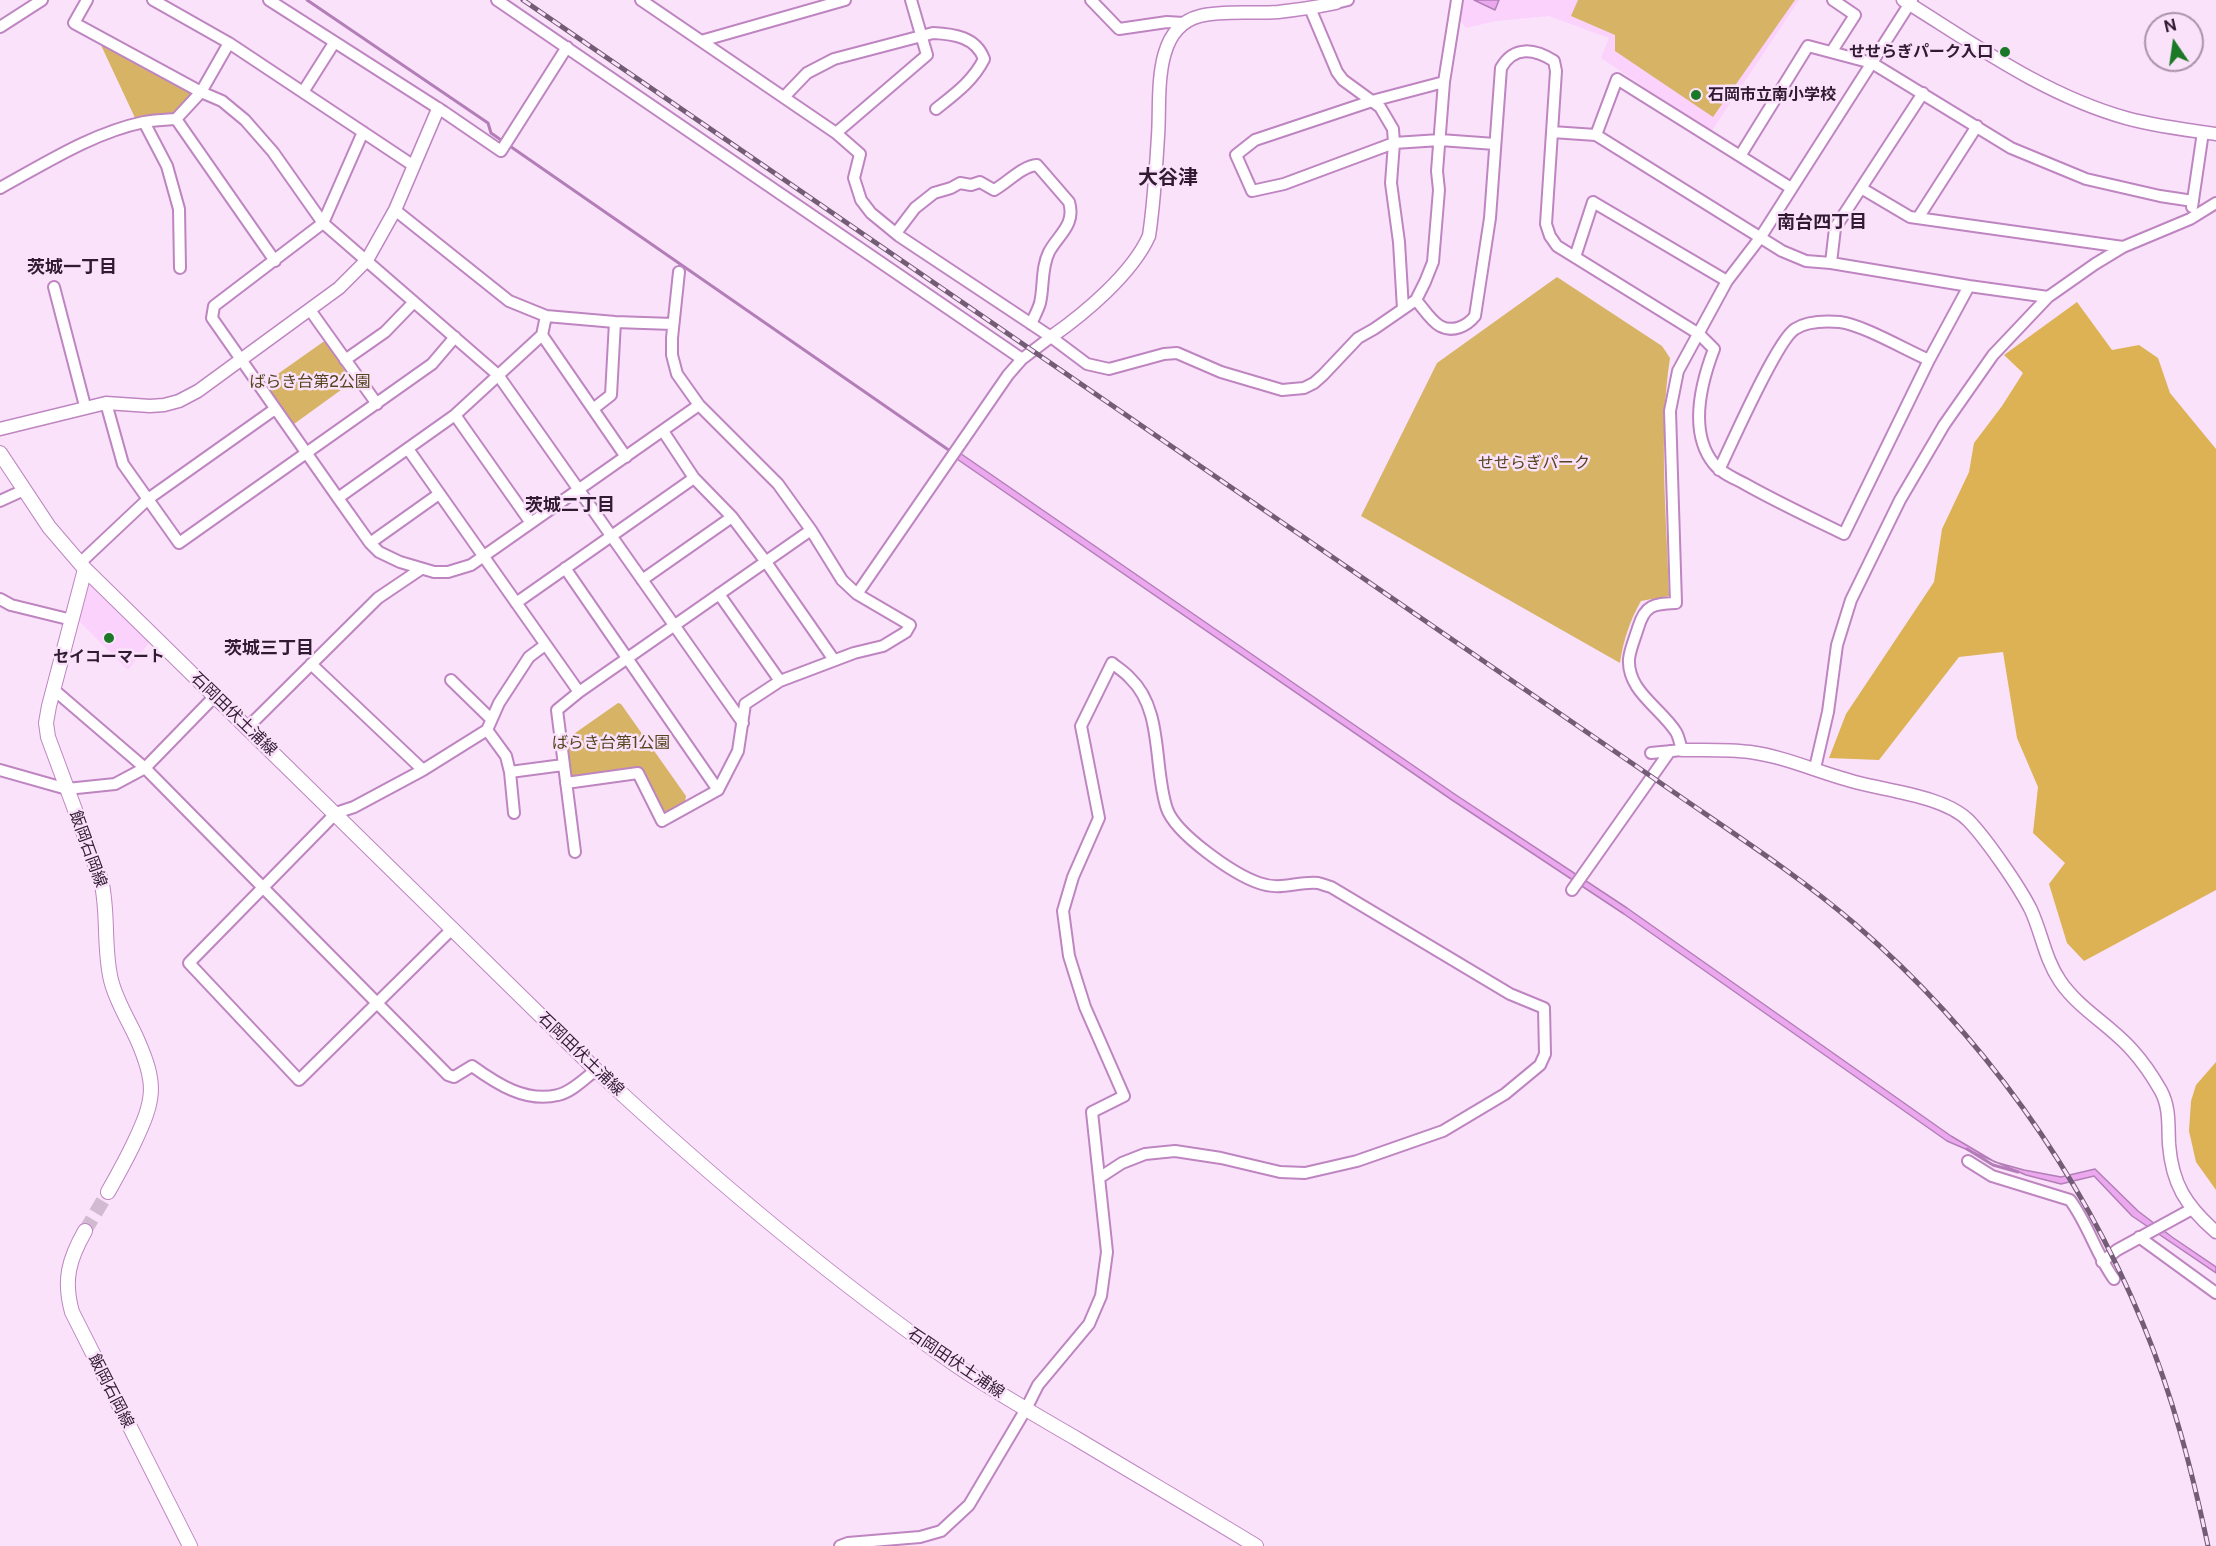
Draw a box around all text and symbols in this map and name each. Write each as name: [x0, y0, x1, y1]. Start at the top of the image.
north arrow: [2144, 12, 2204, 72]
text: N: [2162, 15, 2179, 37]
place label: せせらぎパーク入口: [1849, 42, 1993, 62]
marker: せせらぎパーク入口: [1998, 45, 2012, 59]
place label: 石岡市立南小学校: [1708, 85, 1836, 105]
marker: 石岡市立南小学校: [1689, 88, 1703, 102]
district label: 大谷津: [1138, 166, 1198, 190]
district label: 南台四丁目: [1777, 211, 1867, 233]
district label: 茨城一丁目: [27, 256, 117, 278]
park label: ばらき台第2公園: [249, 372, 371, 392]
park label: せせらぎパーク: [1478, 453, 1590, 473]
district label: 茨城二丁目: [525, 494, 615, 516]
marker: セイコーマート: [102, 631, 116, 645]
district label: 茨城三丁目: [224, 637, 314, 659]
place label: セイコーマート: [53, 647, 165, 667]
street label: 石岡田伏土浦線: [187, 668, 281, 760]
park label: ばらき台第1公園: [552, 733, 670, 753]
street label: 飯岡石岡線: [65, 808, 111, 890]
street label: 石岡田伏土浦線: [534, 1008, 628, 1100]
street label: 石岡田伏土浦線: [904, 1324, 1008, 1402]
street label: 飯岡石岡線: [84, 1351, 138, 1431]

